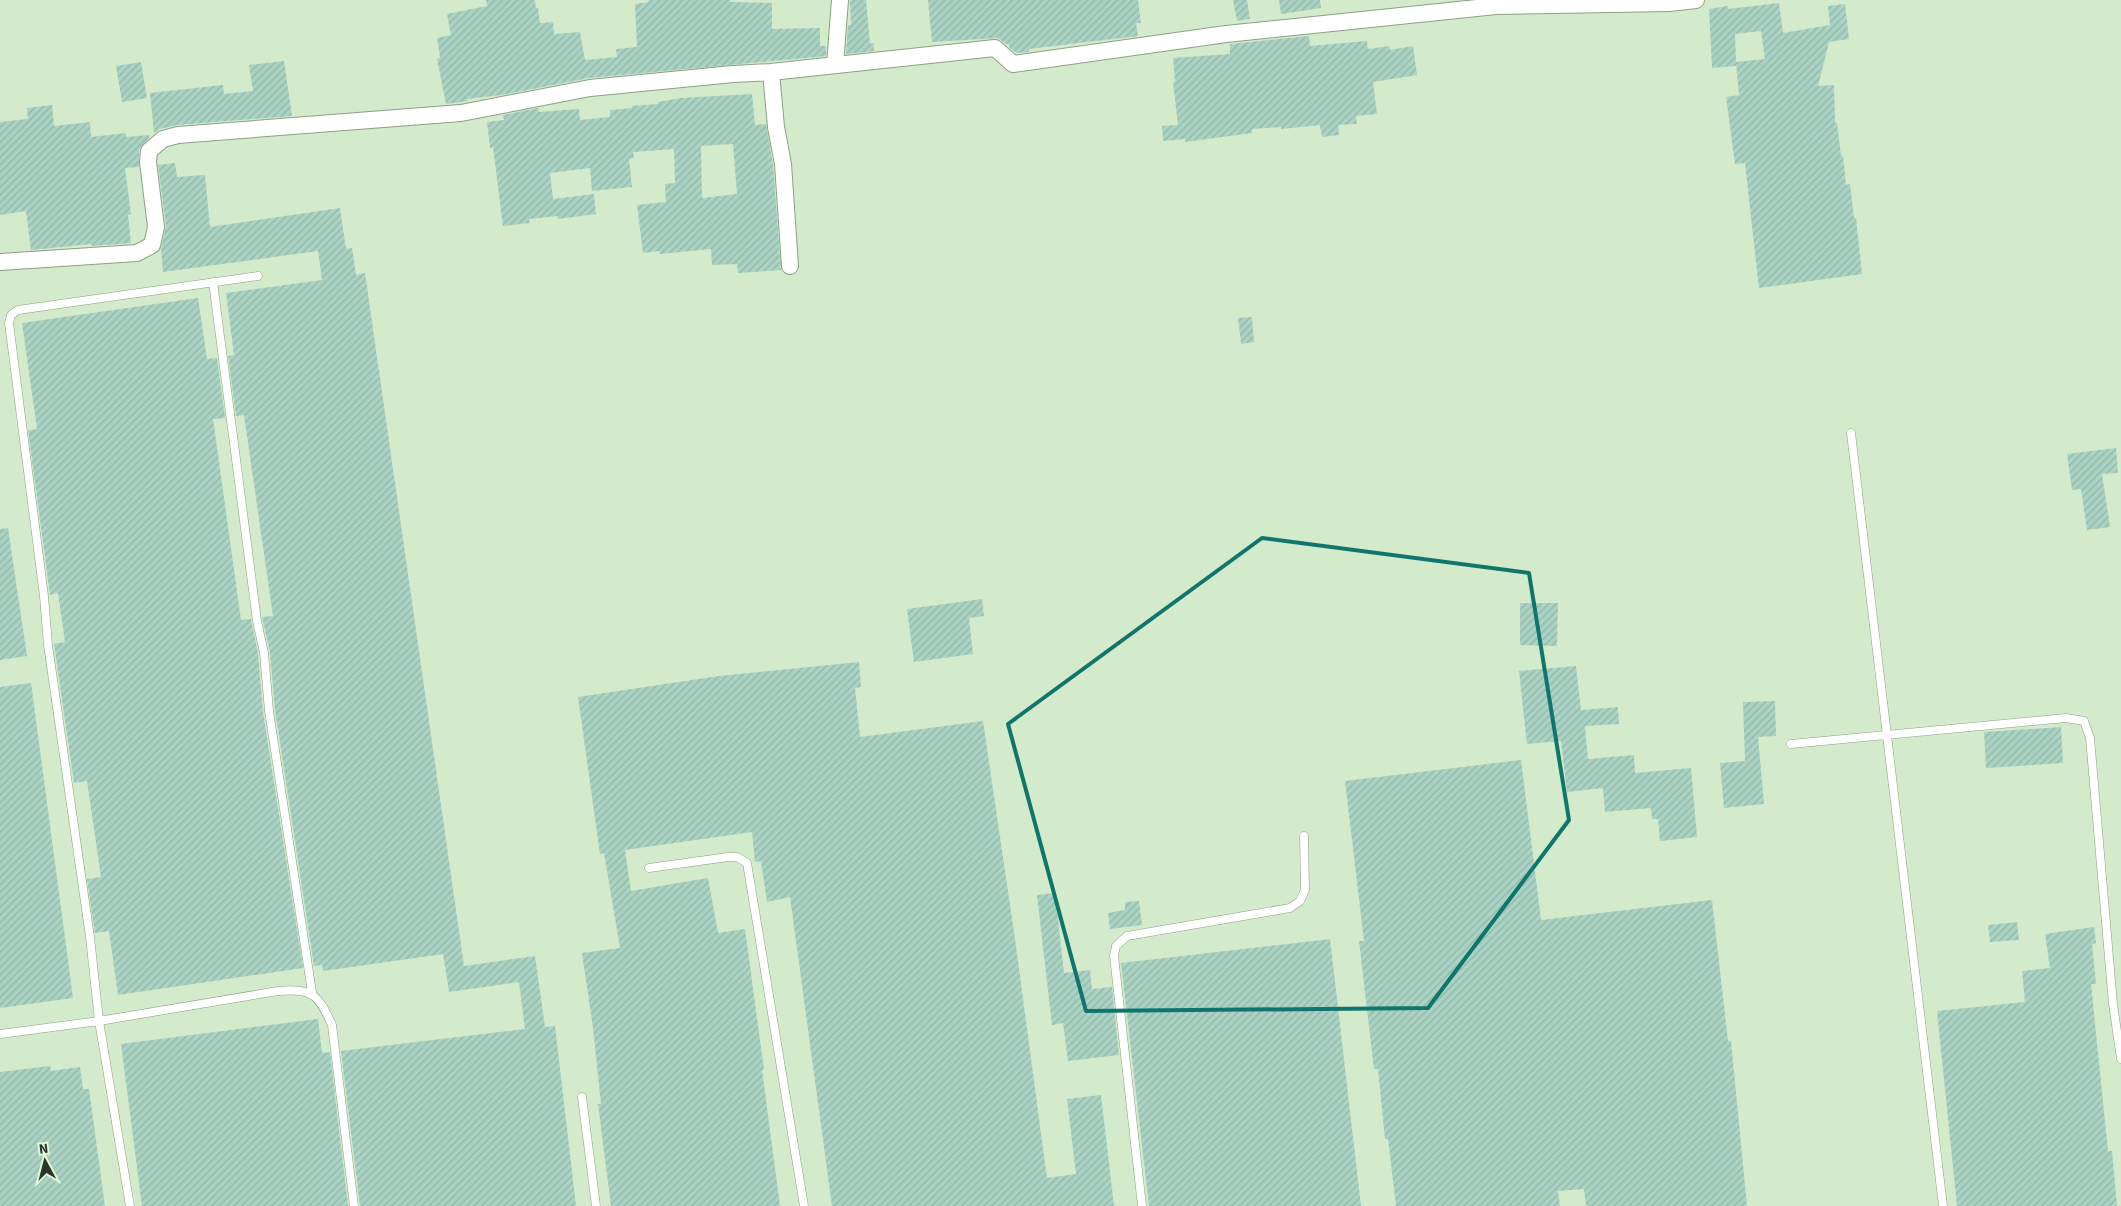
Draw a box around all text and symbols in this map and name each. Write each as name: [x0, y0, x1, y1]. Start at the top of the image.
north arrow: [20, 1136, 70, 1186]
text: N: [38, 1139, 49, 1160]

